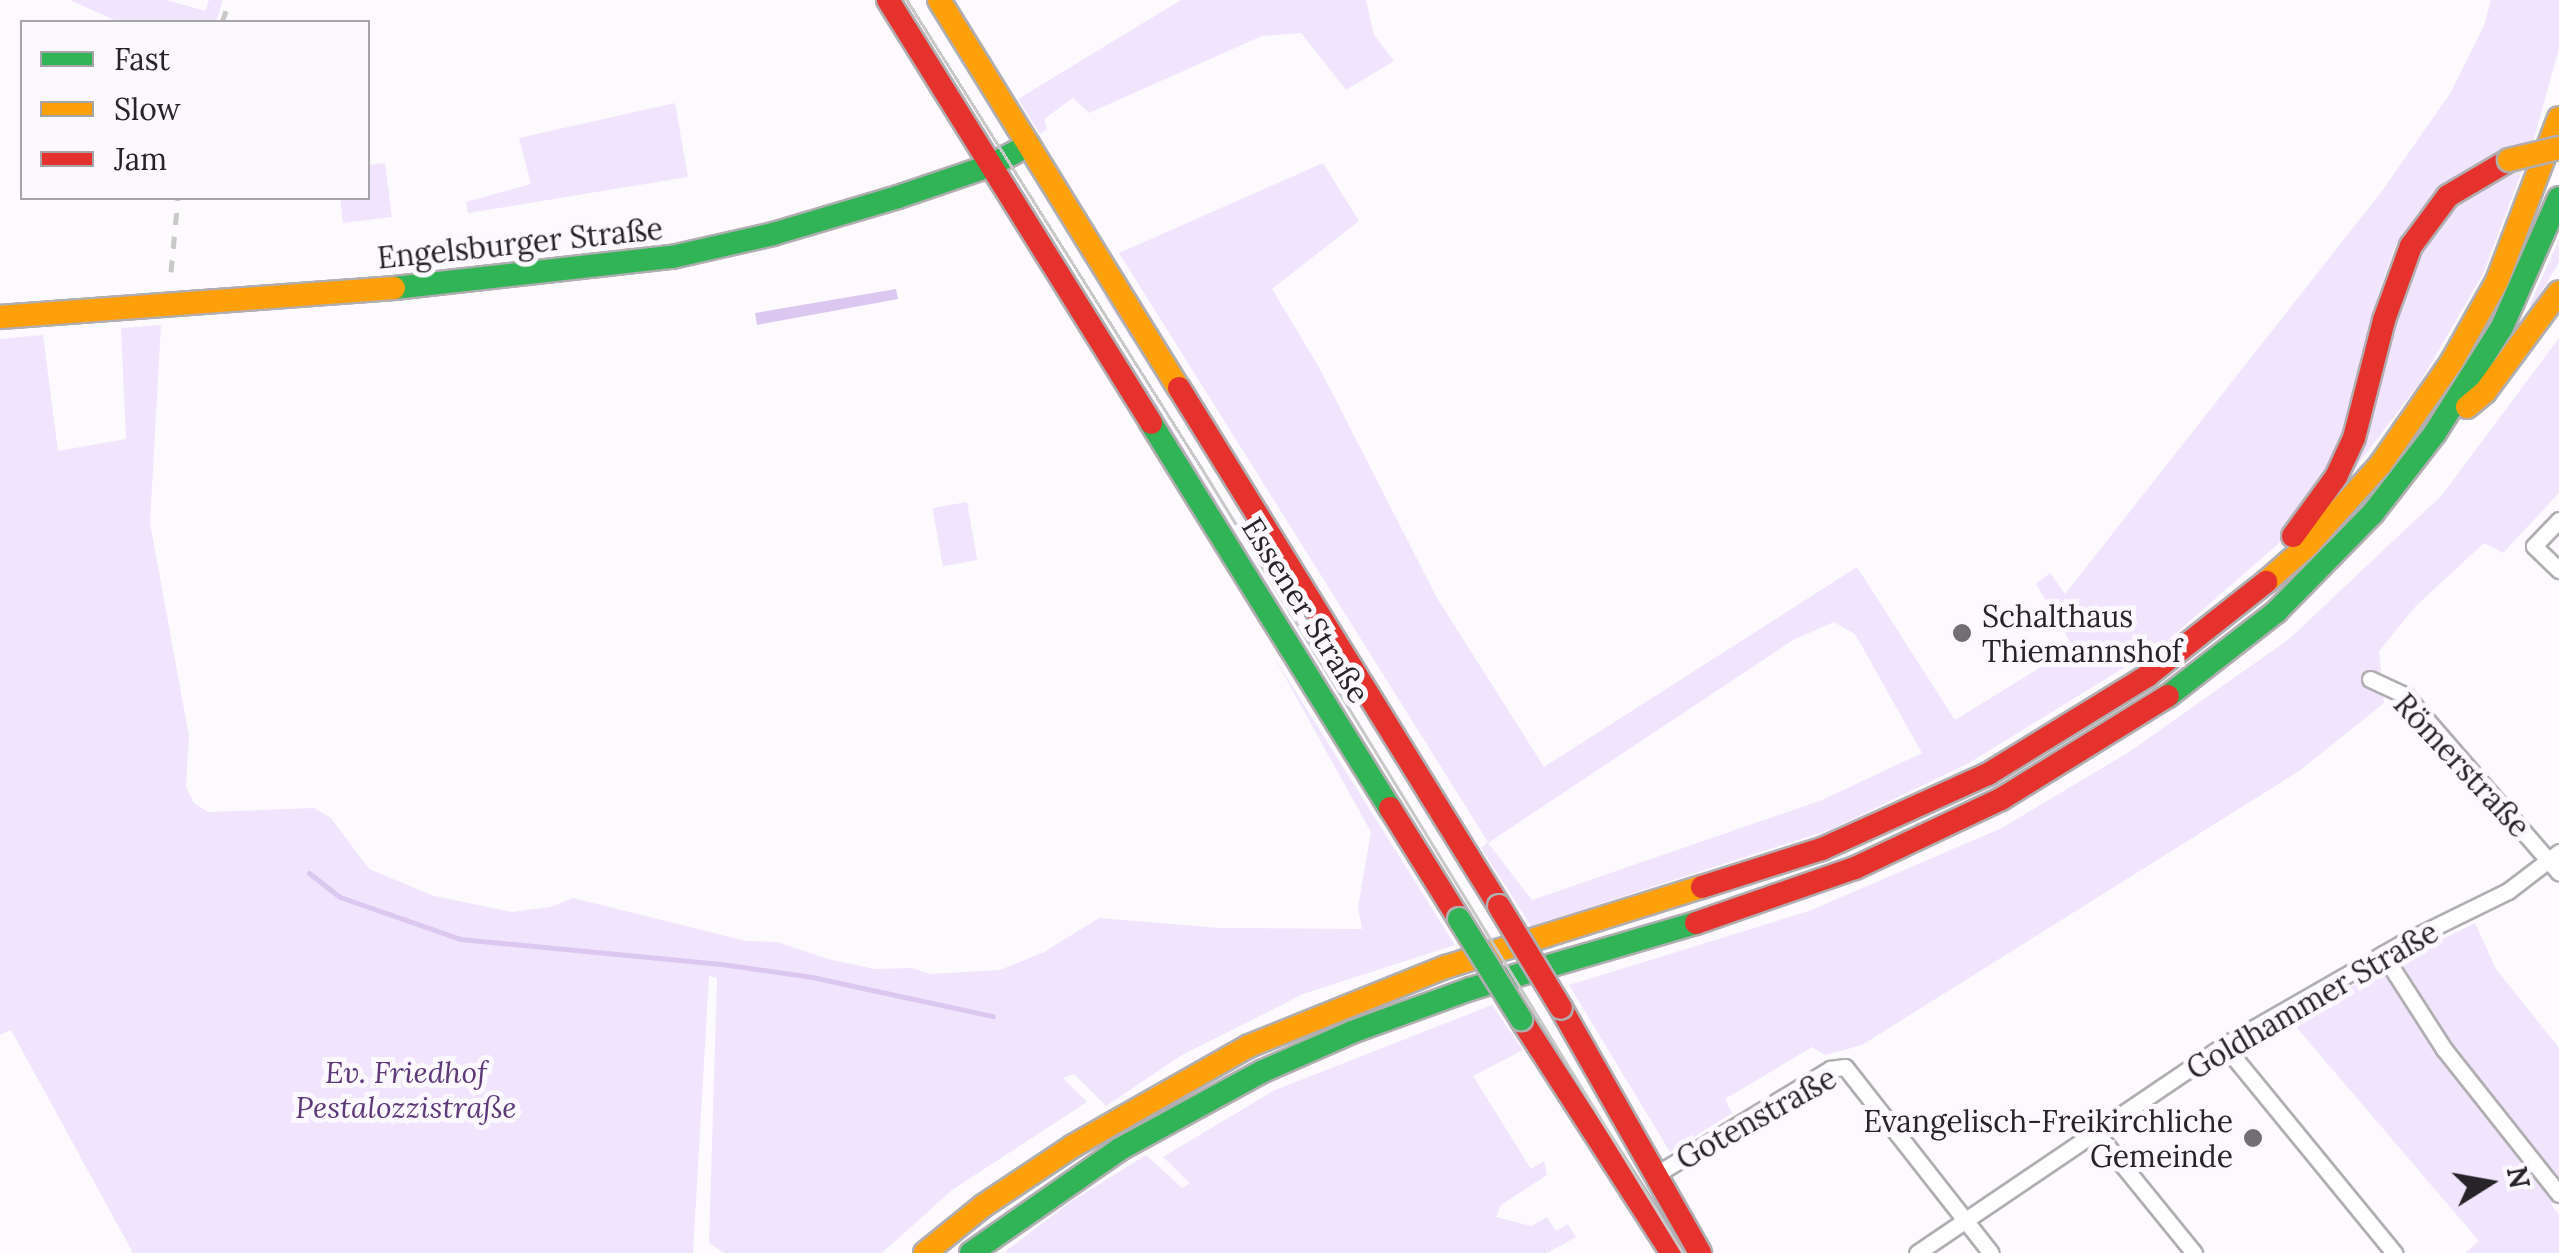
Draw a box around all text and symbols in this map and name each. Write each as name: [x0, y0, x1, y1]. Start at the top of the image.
legend: [20, 20, 370, 200]
text: Fast: [114, 40, 170, 78]
text: Slow: [114, 90, 180, 128]
text: Jam: [114, 140, 167, 178]
street label: Engelsburger Straße: [375, 210, 665, 276]
street label: Essener Straße: [1235, 511, 1377, 709]
place label: Schalthaus Thiemannshof: [1982, 598, 2182, 668]
marker: Schalthaus Thiemannshof: [1951, 622, 1973, 644]
street label: Römerstraße: [2387, 686, 2537, 844]
street label: Goldhammer Straße: [2180, 913, 2444, 1087]
park label: Ev. Friedhof Pestalozzistraße: [295, 1054, 517, 1124]
street label: Gotenstraße: [1670, 1059, 1842, 1177]
place label: Evangelisch-Freikirchliche Gemeinde: [1863, 1103, 2233, 1174]
marker: Evangelisch-Freikirchliche Gemeinde: [2242, 1127, 2264, 1149]
north arrow: [2439, 1133, 2539, 1233]
text: N: [2499, 1163, 2538, 1191]

